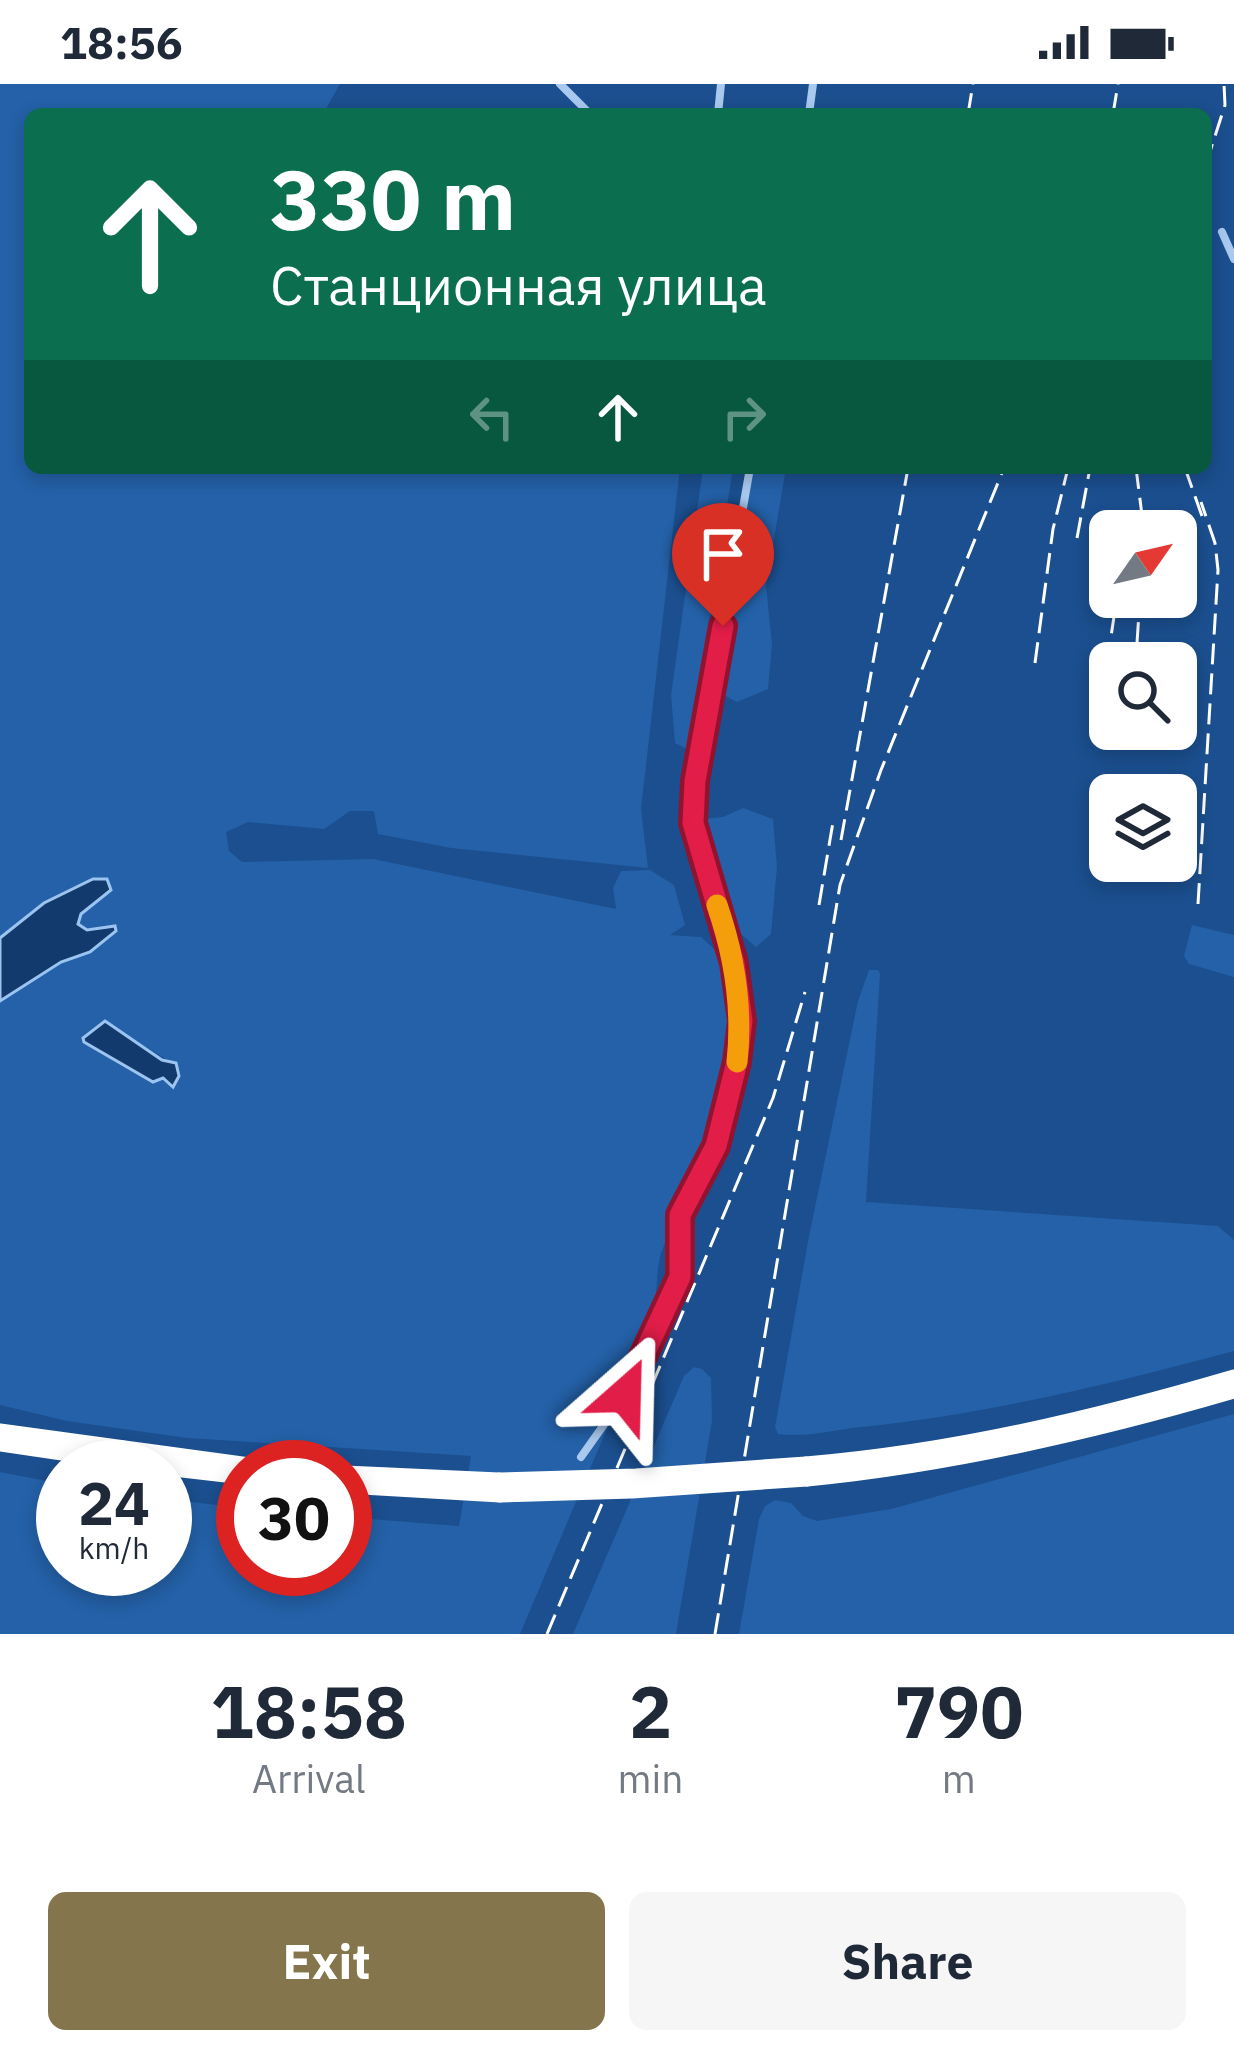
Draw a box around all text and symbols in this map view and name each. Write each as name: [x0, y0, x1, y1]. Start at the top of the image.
text: 18:56: [60, 13, 183, 71]
text: 330 m: [270, 144, 516, 253]
icon: ahead: [72, 156, 228, 312]
text: Станционная улица: [270, 250, 767, 320]
icon: left: [459, 384, 525, 450]
icon: ahead: [585, 384, 651, 450]
icon: right: [711, 384, 777, 450]
pin: [672, 503, 774, 626]
north arrow: [1089, 510, 1197, 618]
map controls: [1089, 510, 1197, 882]
icon: arrive: [690, 521, 756, 587]
button: search: [1089, 642, 1197, 750]
button: layers: [1089, 774, 1197, 882]
position arrow: [562, 1332, 688, 1458]
speed limit sign: 30: [216, 1440, 372, 1596]
text: 24: [78, 1463, 150, 1542]
text: km/h: [79, 1528, 149, 1567]
text: 18:58: [210, 1664, 407, 1758]
text: 2: [629, 1664, 672, 1758]
text: 790: [894, 1664, 1024, 1758]
text: Arrival: [252, 1753, 366, 1804]
text: min: [618, 1753, 683, 1804]
text: m: [942, 1753, 976, 1804]
button: Exit: [48, 1892, 605, 2030]
button: Share: [629, 1892, 1186, 2030]

